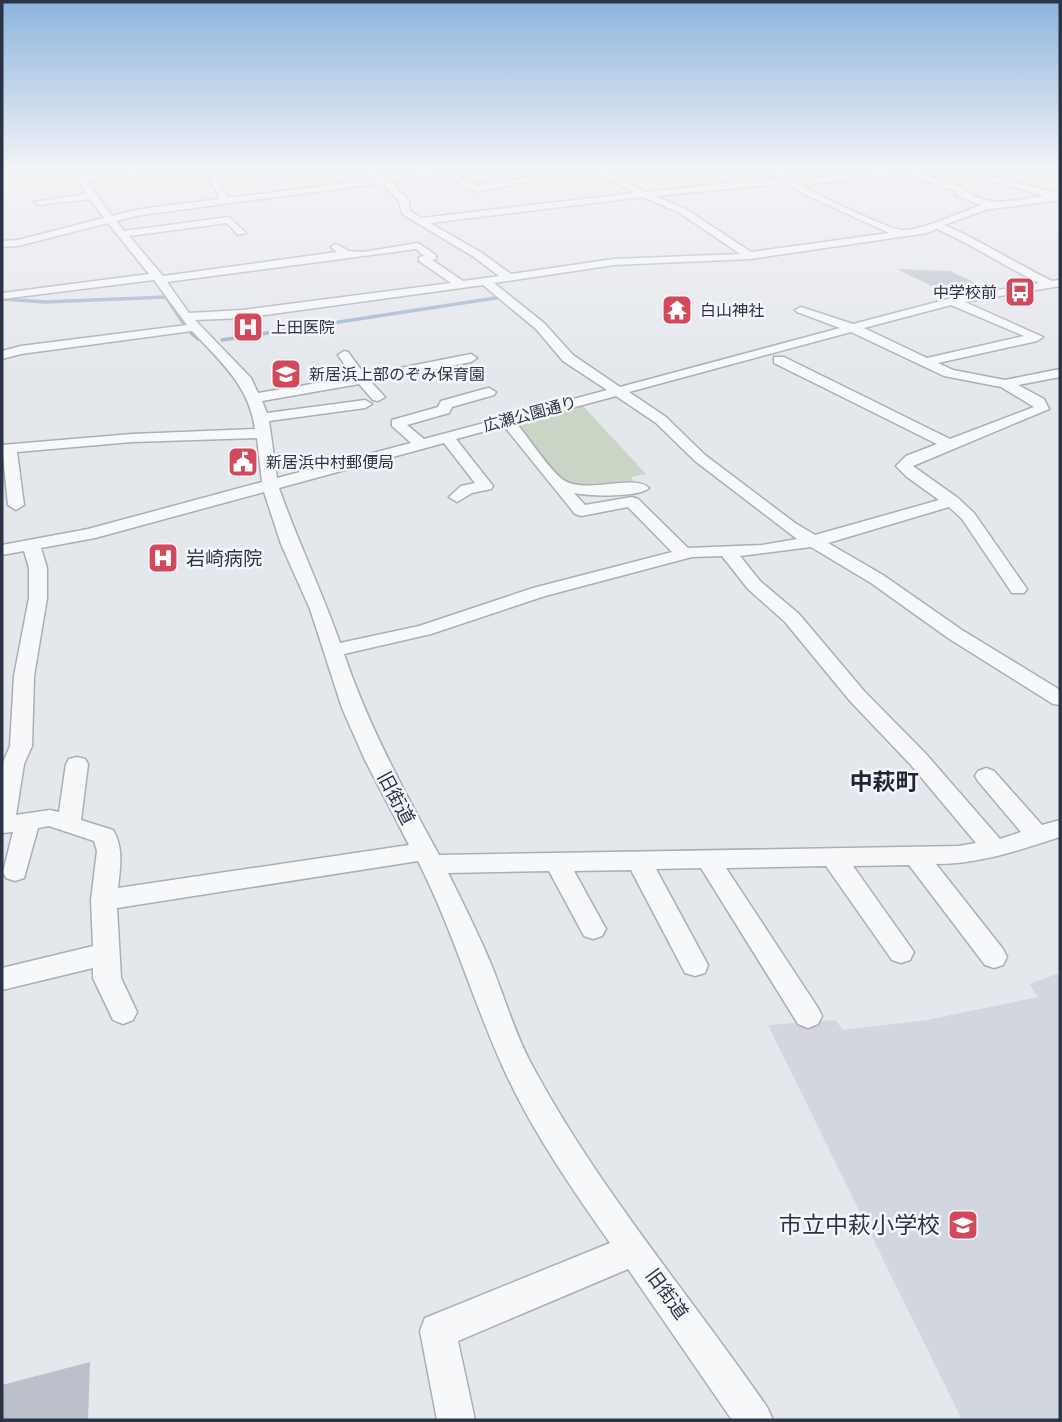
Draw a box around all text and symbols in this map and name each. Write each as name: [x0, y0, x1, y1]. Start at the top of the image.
bus stop icon: 中学校前: [1003, 275, 1037, 309]
place label: 中学校前: [933, 283, 997, 302]
temple icon: 白山神社: [660, 293, 694, 327]
place label: 白山神社: [700, 301, 764, 320]
hospital icon: 上田医院: [231, 310, 265, 344]
place label: 上田医院: [271, 318, 335, 337]
school or university icon: 新居浜上部のぞみ保育園: [269, 357, 303, 391]
place label: 新居浜上部のぞみ保育園: [309, 365, 485, 384]
street label: 広瀬公園通り: [481, 392, 579, 436]
public building icon: 新居浜中村郵便局: [226, 445, 260, 479]
place label: 新居浜中村郵便局: [266, 453, 394, 472]
hospital icon: 岩崎病院: [146, 541, 180, 575]
place label: 岩崎病院: [186, 547, 262, 570]
street label: 旧街道: [372, 767, 420, 829]
district label: 中萩町: [850, 768, 919, 796]
school or university icon: 市立中萩小学校: [946, 1208, 980, 1242]
place label: 市立中萩小学校: [779, 1211, 940, 1239]
street label: 旧街道: [641, 1264, 693, 1324]

